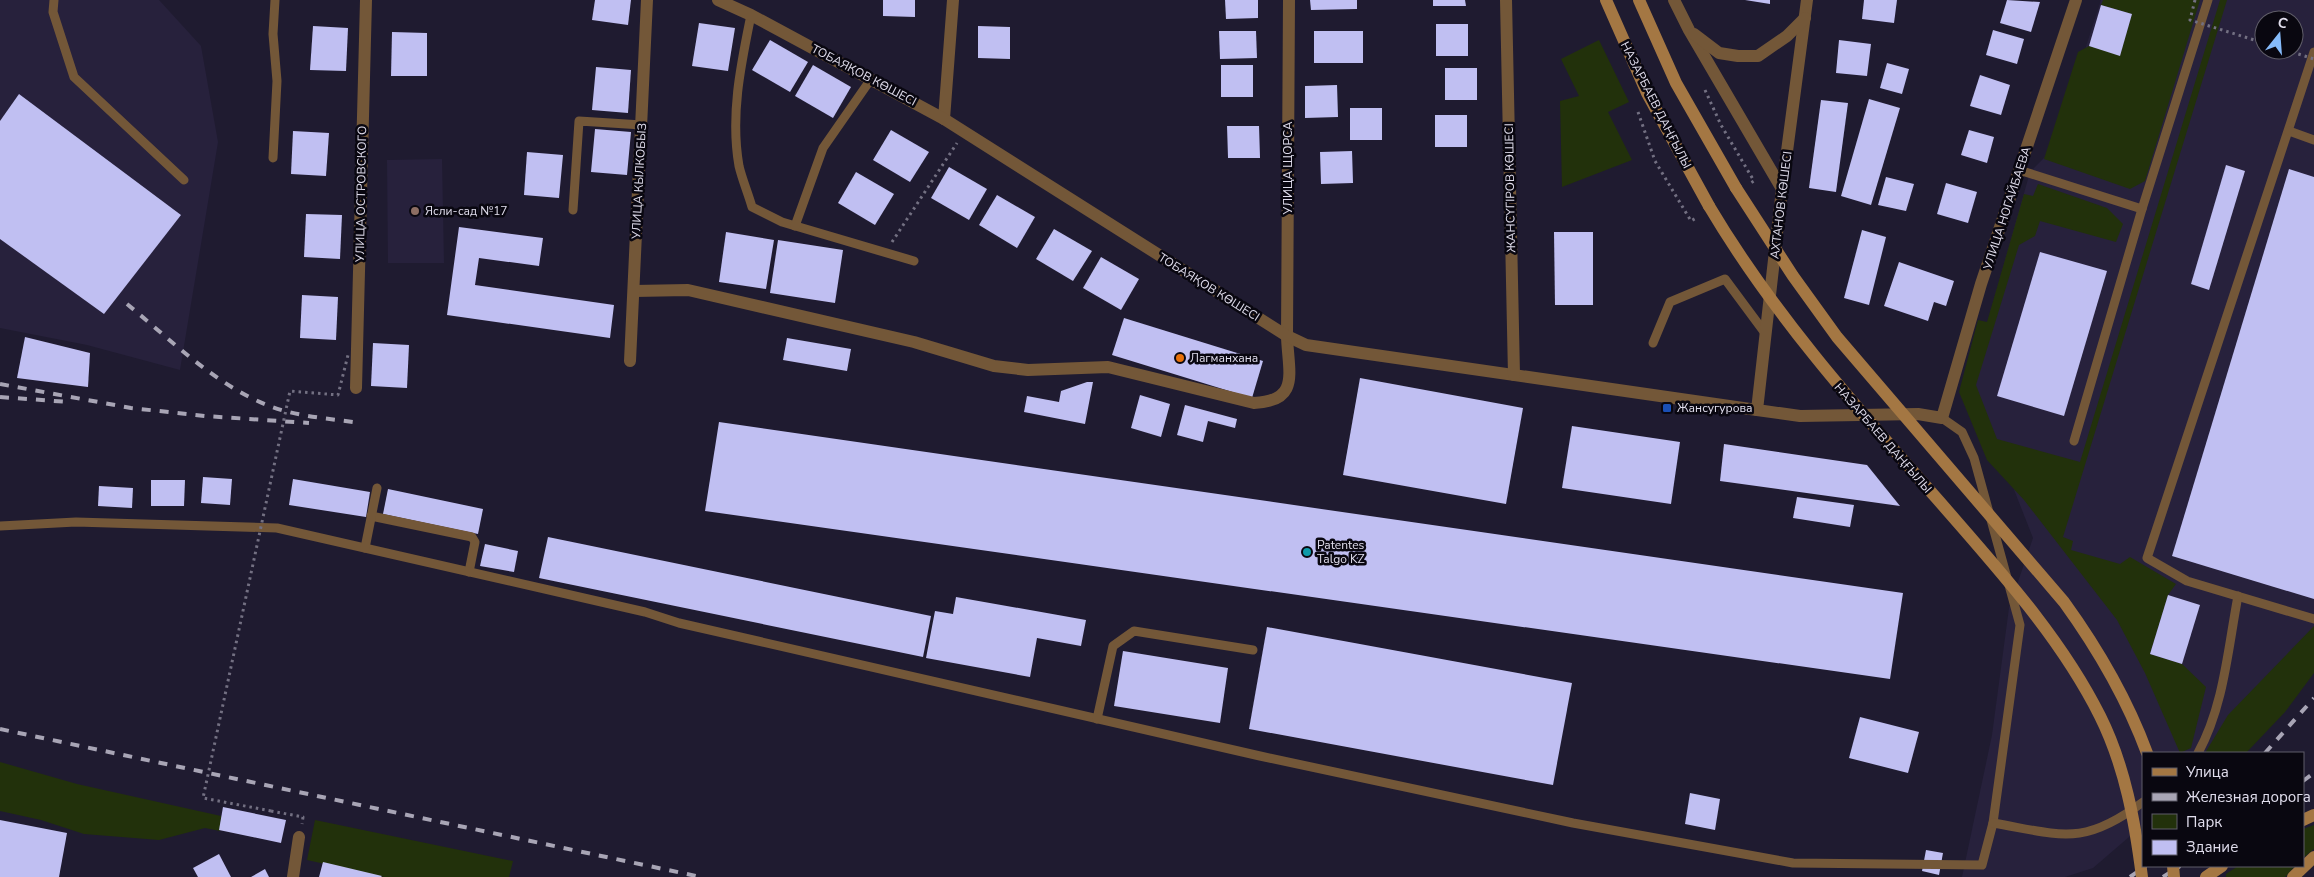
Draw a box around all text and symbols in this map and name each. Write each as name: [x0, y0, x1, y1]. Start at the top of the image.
north arrow: [2254, 10, 2304, 60]
text: С: [2275, 13, 2290, 34]
street label: НАЗАРБАЕВ ДАҢҒЫЛЫ: [1617, 39, 1695, 171]
street label: ТОБАЯҚОВ КӨШЕСІ: [809, 41, 919, 109]
street label: УЛИЦА ЩОРСА: [1280, 121, 1296, 216]
street label: УЛИЦА КЫЛКОБЫЗ: [628, 122, 650, 241]
street label: ЖАНСҮГІРОВ КӨШЕСІ: [1501, 123, 1519, 253]
street label: УЛИЦА ОСТРОВСКОГО: [352, 126, 370, 263]
street label: УЛИЦА НОГАЙБАЕВА: [1979, 144, 2035, 273]
street label: АХТАНОВ КӨШЕСІ: [1766, 150, 1796, 260]
place label: Ясли-сад №17: [425, 203, 508, 219]
marker: Ясли-сад №17: [409, 205, 421, 217]
street label: ТОБАЯҚОВ КӨШЕСІ: [1155, 249, 1263, 325]
place label: Лагманхана: [1190, 350, 1258, 366]
marker: Лагманхана: [1174, 352, 1186, 364]
street label: НАЗАРБАЕВ ДАҢҒЫЛЫ: [1831, 380, 1935, 496]
place label: Жансугурова: [1677, 400, 1753, 416]
marker: Жансугурова: [1661, 402, 1673, 414]
place label: Patentes Talgo KZ: [1317, 537, 1365, 567]
marker: Patentes Talgo KZ: [1301, 546, 1313, 558]
legend: [2142, 752, 2304, 867]
text: Улица: [2185, 762, 2229, 782]
text: Железная дорога: [2186, 787, 2311, 807]
text: Парк: [2186, 812, 2222, 832]
text: Здание: [2186, 837, 2238, 857]

